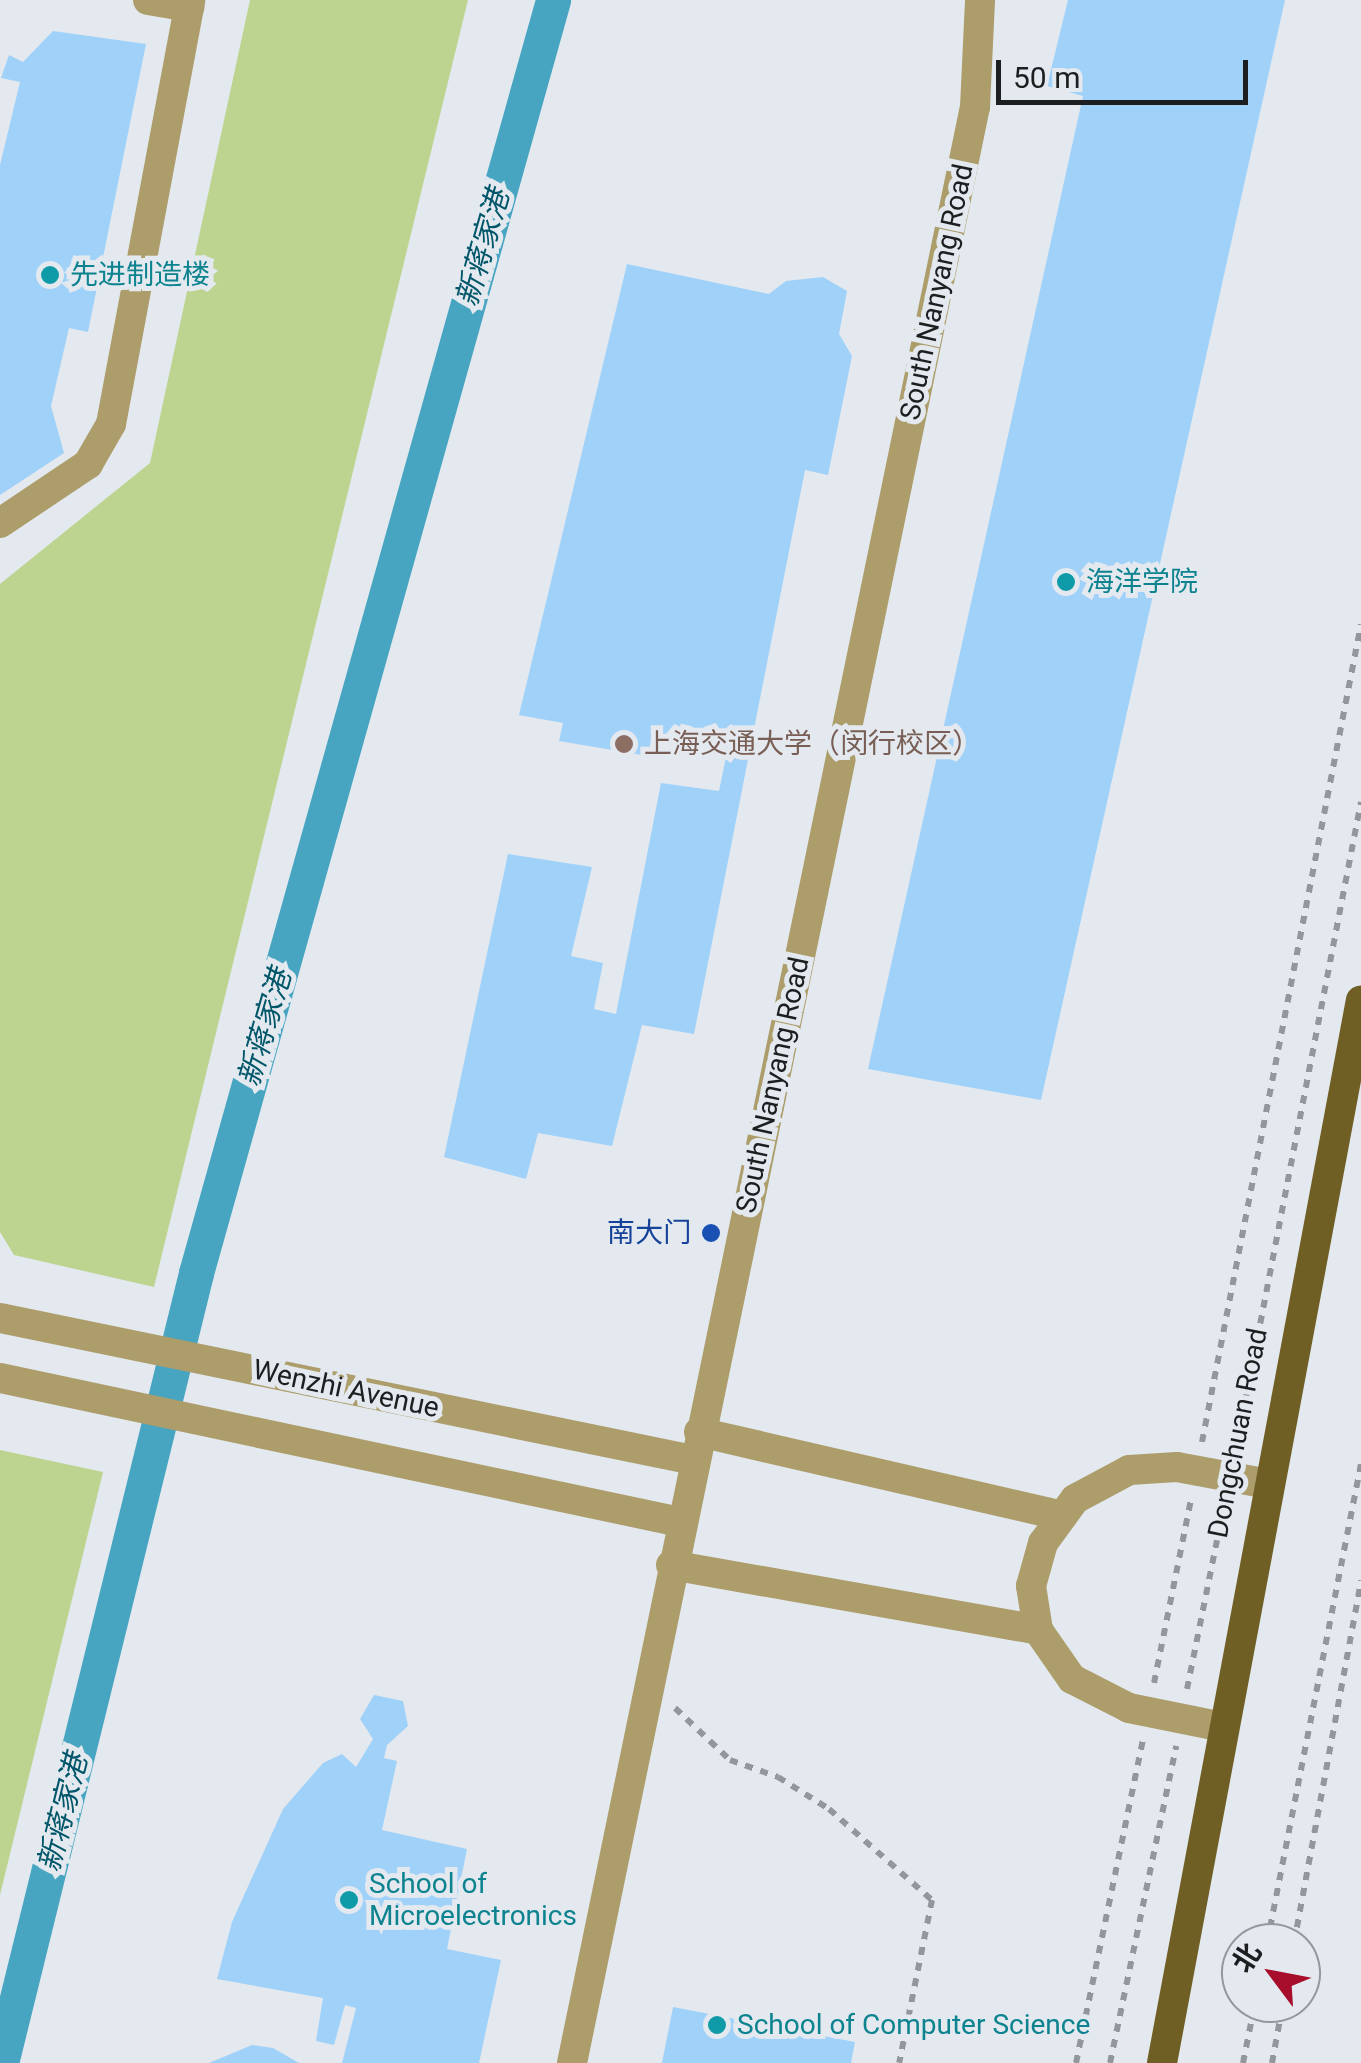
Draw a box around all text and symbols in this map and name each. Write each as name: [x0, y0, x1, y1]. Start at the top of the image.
scale bar: [1001, 40, 1254, 102]
text: 50 m: [1013, 60, 1080, 95]
street label: South Nanyang Road: [893, 161, 981, 423]
water label: 新蒋家港: [449, 185, 517, 311]
place label: 先进制造楼: [70, 258, 210, 292]
marker: 先进制造楼: [39, 264, 61, 286]
place label: 海洋学院: [1086, 565, 1198, 599]
marker: 海洋学院: [1055, 571, 1077, 593]
place label: 上海交通大学（闵行校区）: [644, 727, 980, 761]
marker: 上海交通大学（闵行校区）: [613, 733, 635, 755]
street label: South Nanyang Road: [729, 954, 817, 1216]
water label: 新蒋家港: [231, 965, 299, 1091]
place label: 南大门: [607, 1216, 691, 1250]
marker: 南大门: [700, 1222, 722, 1244]
street label: Dongchuan Road: [1201, 1325, 1275, 1541]
street label: Wenzhi Avenue: [250, 1353, 442, 1425]
water label: 新蒋家港: [31, 1750, 95, 1876]
place label: School of Microelectronics: [369, 1867, 577, 1933]
marker: School of Microelectronics: [338, 1889, 360, 1911]
north arrow: [1221, 1923, 1321, 2023]
text: 北: [1225, 1937, 1268, 1979]
place label: School of Computer Science: [737, 2008, 1090, 2042]
marker: School of Computer Science: [706, 2014, 728, 2036]

